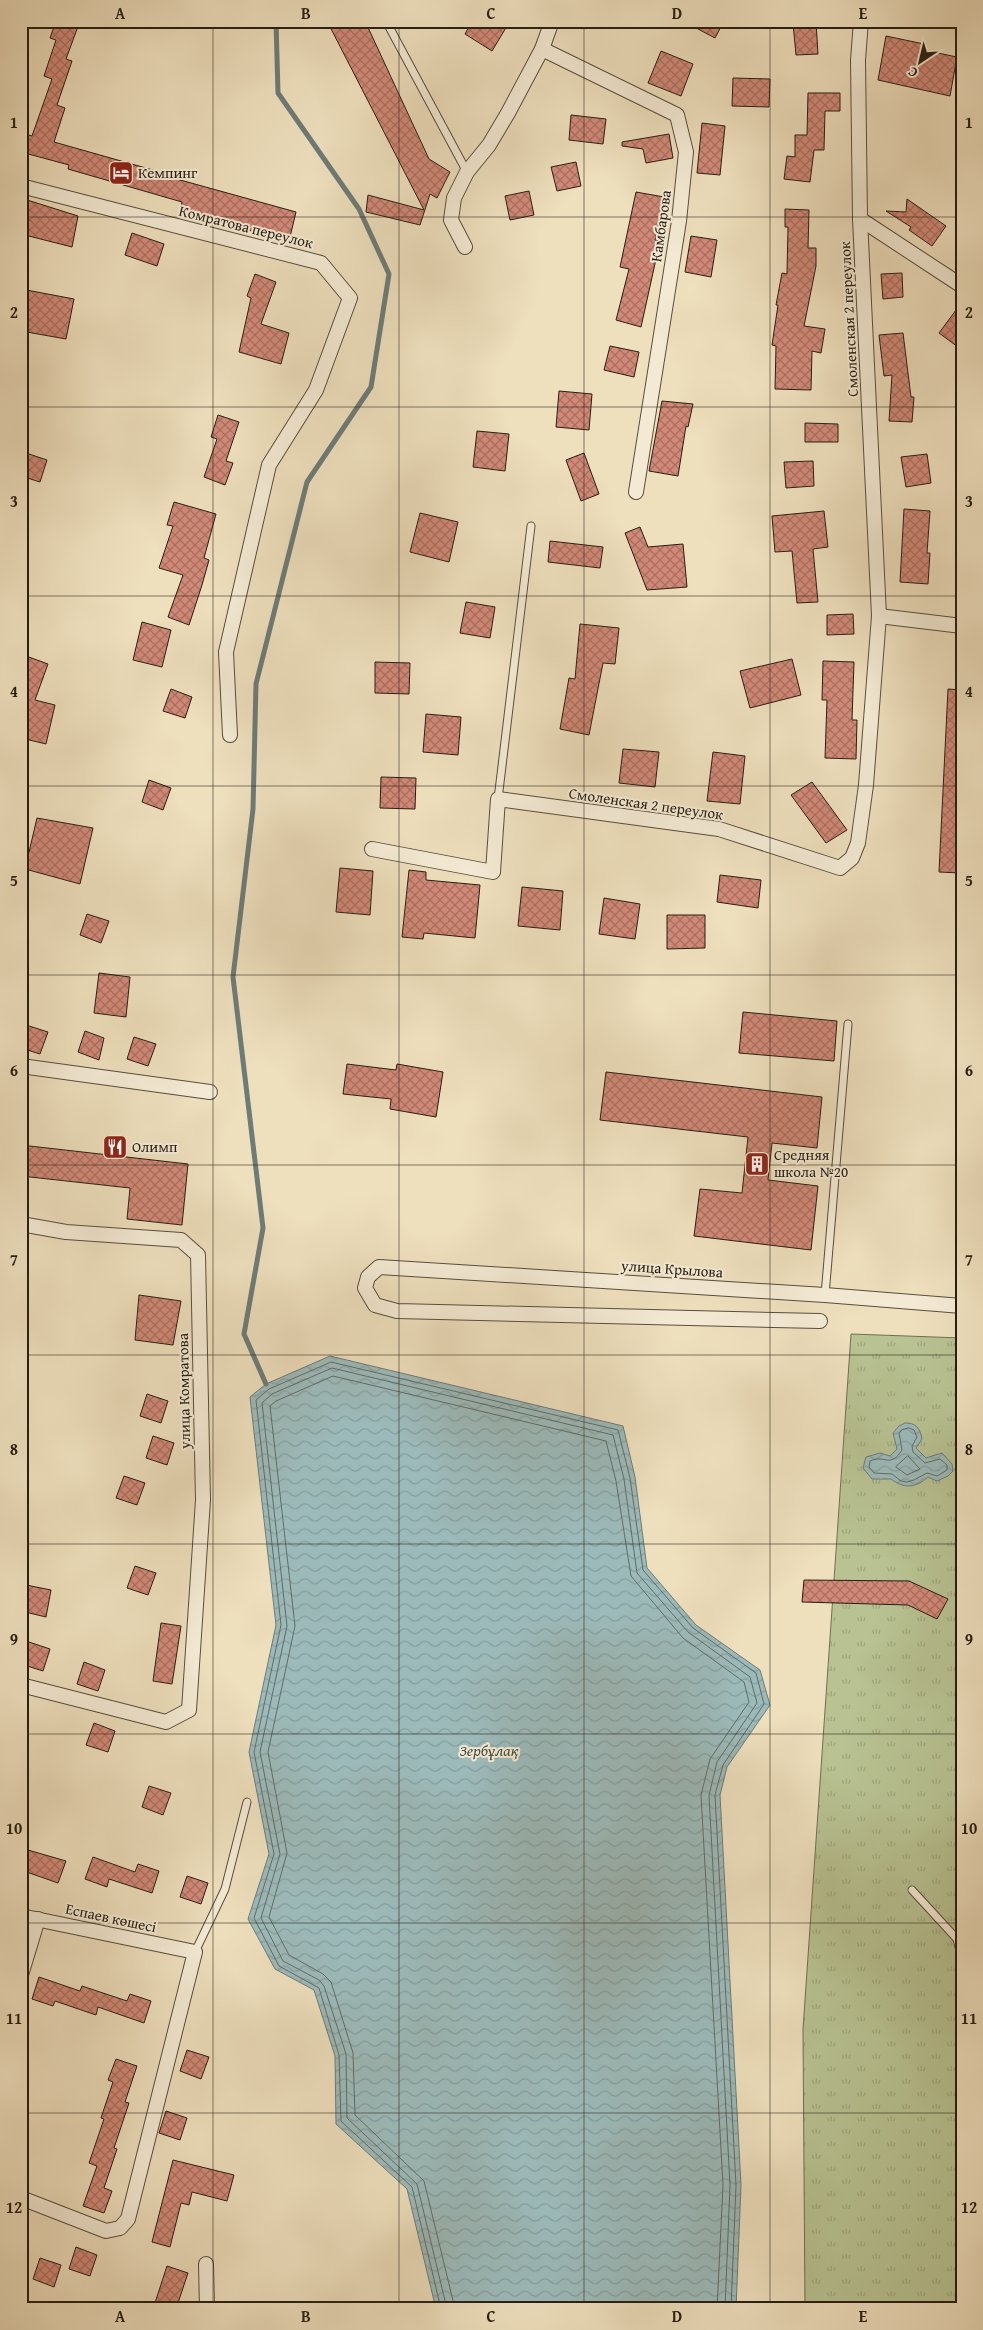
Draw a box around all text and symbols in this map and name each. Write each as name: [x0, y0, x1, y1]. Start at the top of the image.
text: A: [115, 1, 126, 25]
text: B: [301, 1, 311, 25]
text: C: [486, 1, 496, 25]
text: D: [672, 1, 682, 25]
text: E: [859, 1, 868, 25]
north arrow: [896, 38, 946, 88]
text: С: [903, 62, 922, 83]
text: 1: [10, 110, 18, 134]
text: 1: [965, 110, 973, 134]
hotel icon: Кемпинг: [108, 160, 134, 186]
place label: Кемпинг: [138, 162, 198, 183]
street label: Камбарова: [645, 188, 676, 263]
street label: Комратова переулок: [177, 200, 316, 253]
street label: Смоленская 2 переулок: [834, 241, 863, 397]
text: 2: [10, 300, 18, 324]
text: 2: [965, 300, 973, 324]
text: 3: [10, 489, 18, 513]
text: 3: [965, 489, 973, 513]
text: 4: [10, 679, 18, 703]
text: 4: [965, 679, 973, 703]
street label: Смоленская 2 переулок: [568, 782, 725, 825]
text: 5: [10, 868, 18, 892]
text: 5: [965, 868, 973, 892]
text: 6: [10, 1058, 18, 1082]
text: 6: [965, 1058, 973, 1082]
restaurant icon: Олимп: [102, 1134, 128, 1160]
place label: Олимп: [132, 1136, 178, 1157]
place label: Средняя школа №20: [774, 1144, 848, 1182]
building icon: Средняя школа №20: [744, 1151, 770, 1177]
text: 7: [10, 1247, 18, 1271]
text: 7: [965, 1247, 973, 1271]
street label: улица Крылова: [619, 1254, 724, 1283]
street label: улица Комратова: [172, 1332, 195, 1450]
text: 8: [10, 1437, 18, 1461]
text: 8: [965, 1437, 973, 1461]
text: 9: [10, 1627, 18, 1651]
text: 9: [965, 1627, 973, 1651]
water label: Зербұлақ: [459, 1738, 519, 1762]
text: 10: [6, 1816, 22, 1840]
text: 10: [961, 1816, 977, 1840]
street label: Еспаев көшесі: [64, 1898, 158, 1937]
text: 11: [6, 2006, 22, 2030]
text: 11: [961, 2006, 977, 2030]
text: 12: [6, 2195, 22, 2219]
text: 12: [961, 2195, 977, 2219]
text: A: [115, 2304, 126, 2328]
text: B: [301, 2304, 311, 2328]
text: C: [486, 2304, 496, 2328]
text: D: [672, 2304, 682, 2328]
text: E: [859, 2304, 868, 2328]

